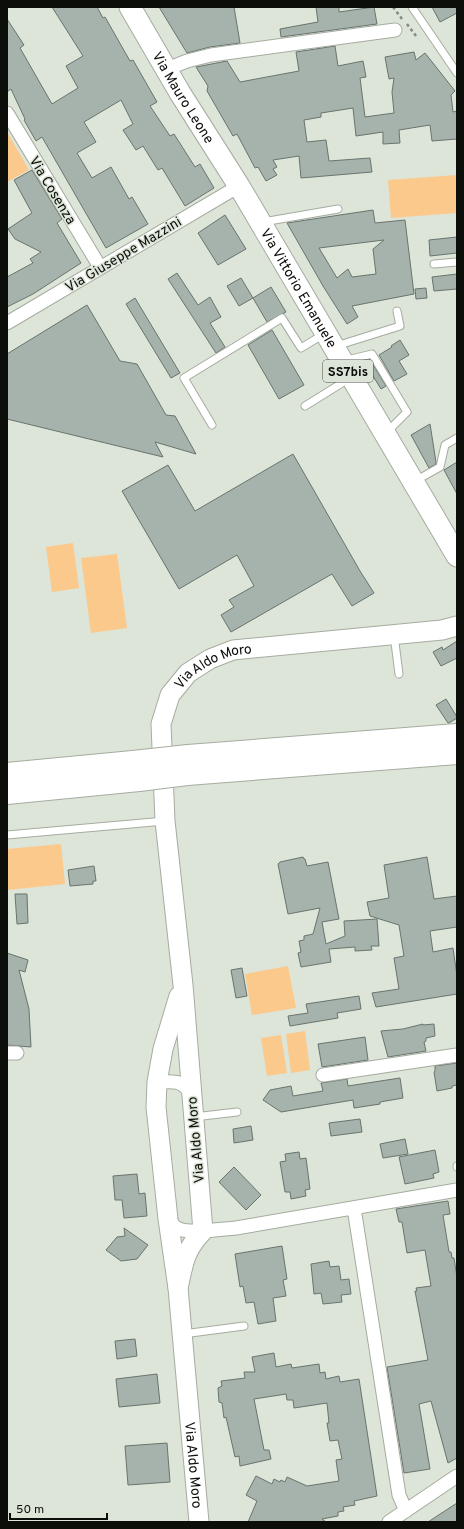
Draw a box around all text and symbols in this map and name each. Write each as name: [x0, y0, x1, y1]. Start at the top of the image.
street label: Via Mauro Leone: [148, 49, 217, 147]
street label: Via Cosenza: [25, 154, 79, 228]
street label: Via Giuseppe Mazzini: [63, 214, 185, 297]
street label: Via Vittorio Emanuele: [256, 226, 340, 352]
road number: SS7bis: [323, 360, 373, 382]
street label: Via Aldo Moro: [171, 641, 253, 693]
street label: Via Aldo Moro: [184, 1096, 209, 1184]
street label: Via Aldo Moro: [180, 1421, 205, 1509]
scale bar: [10, 1495, 107, 1521]
text: 50 m: [16, 1502, 44, 1518]

